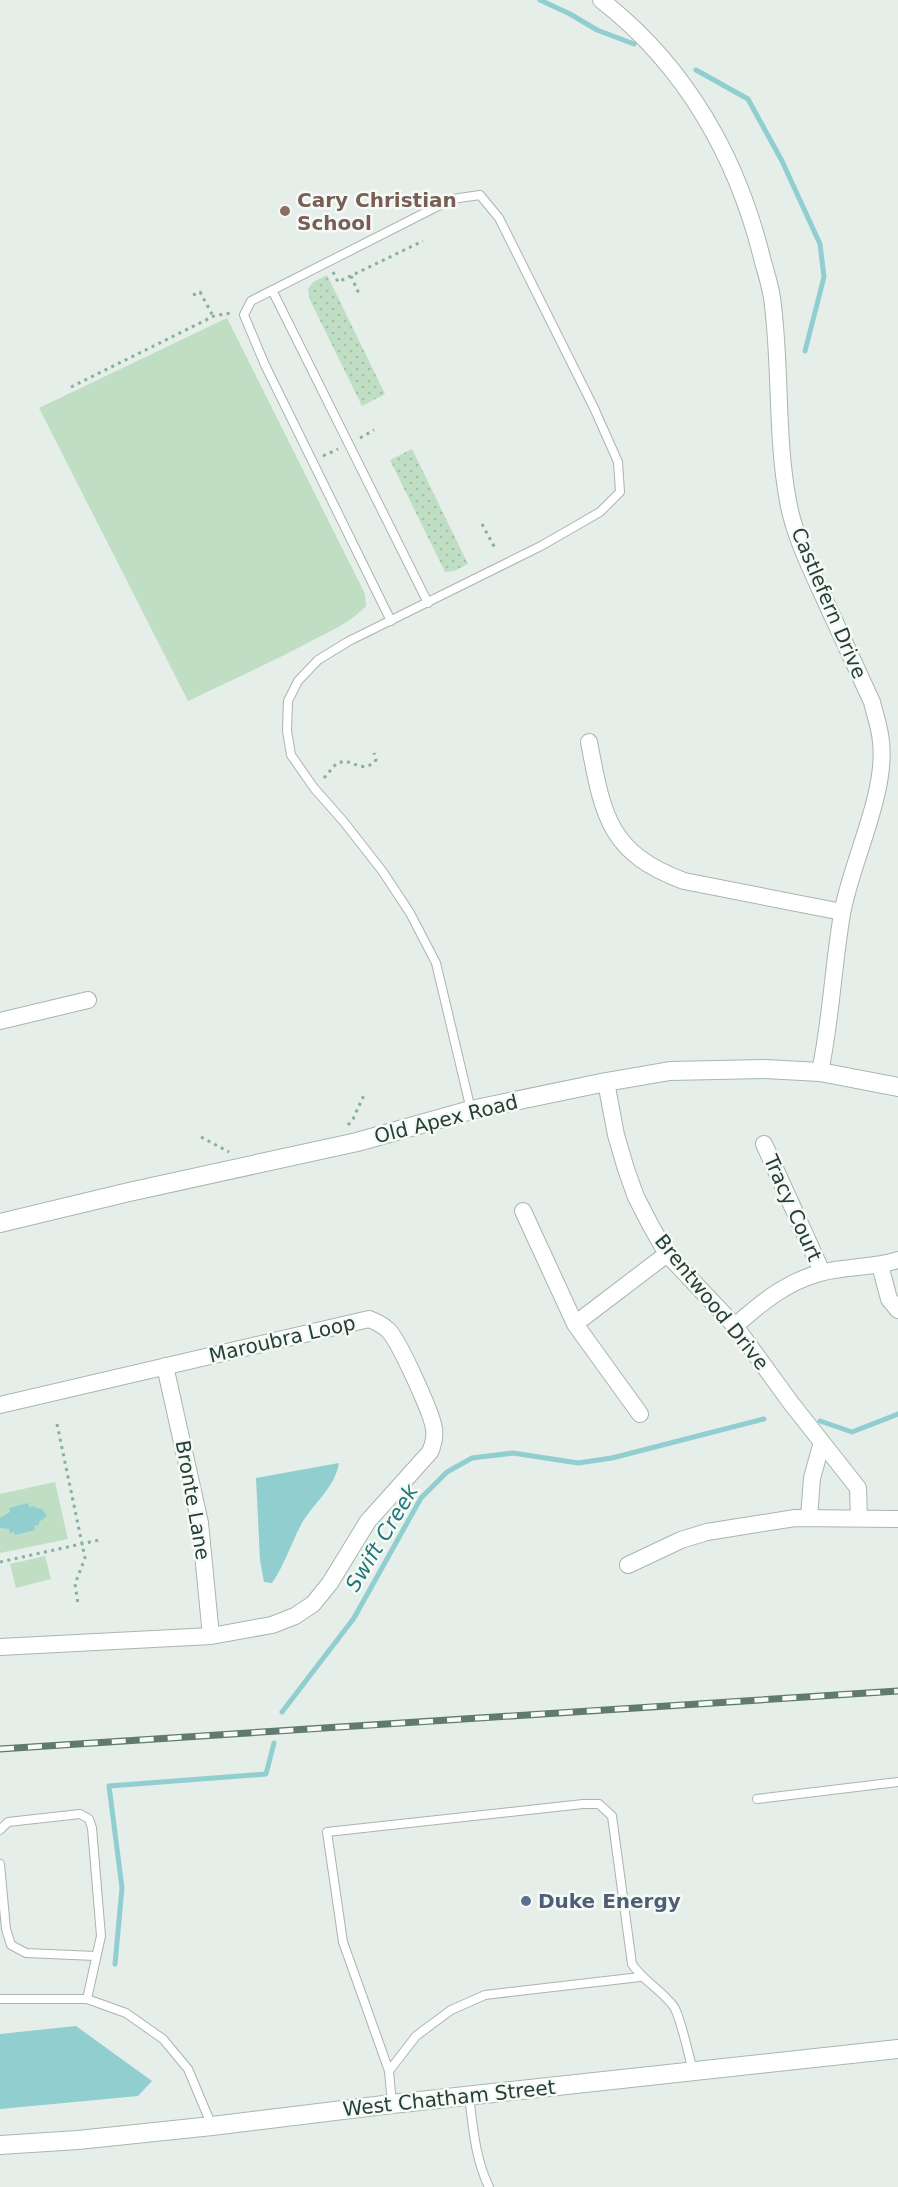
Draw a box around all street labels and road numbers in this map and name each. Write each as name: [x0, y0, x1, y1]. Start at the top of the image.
street label: Castlefern Drive: [786, 524, 872, 682]
street label: Old Apex Road: [372, 1090, 520, 1148]
street label: Tracy Court: [758, 1150, 827, 1265]
street label: Brentwood Drive: [650, 1229, 774, 1375]
street label: Maroubra Loop: [206, 1310, 358, 1368]
street label: Bronte Lane: [171, 1438, 215, 1562]
street label: West Chatham Street: [341, 2075, 557, 2121]

